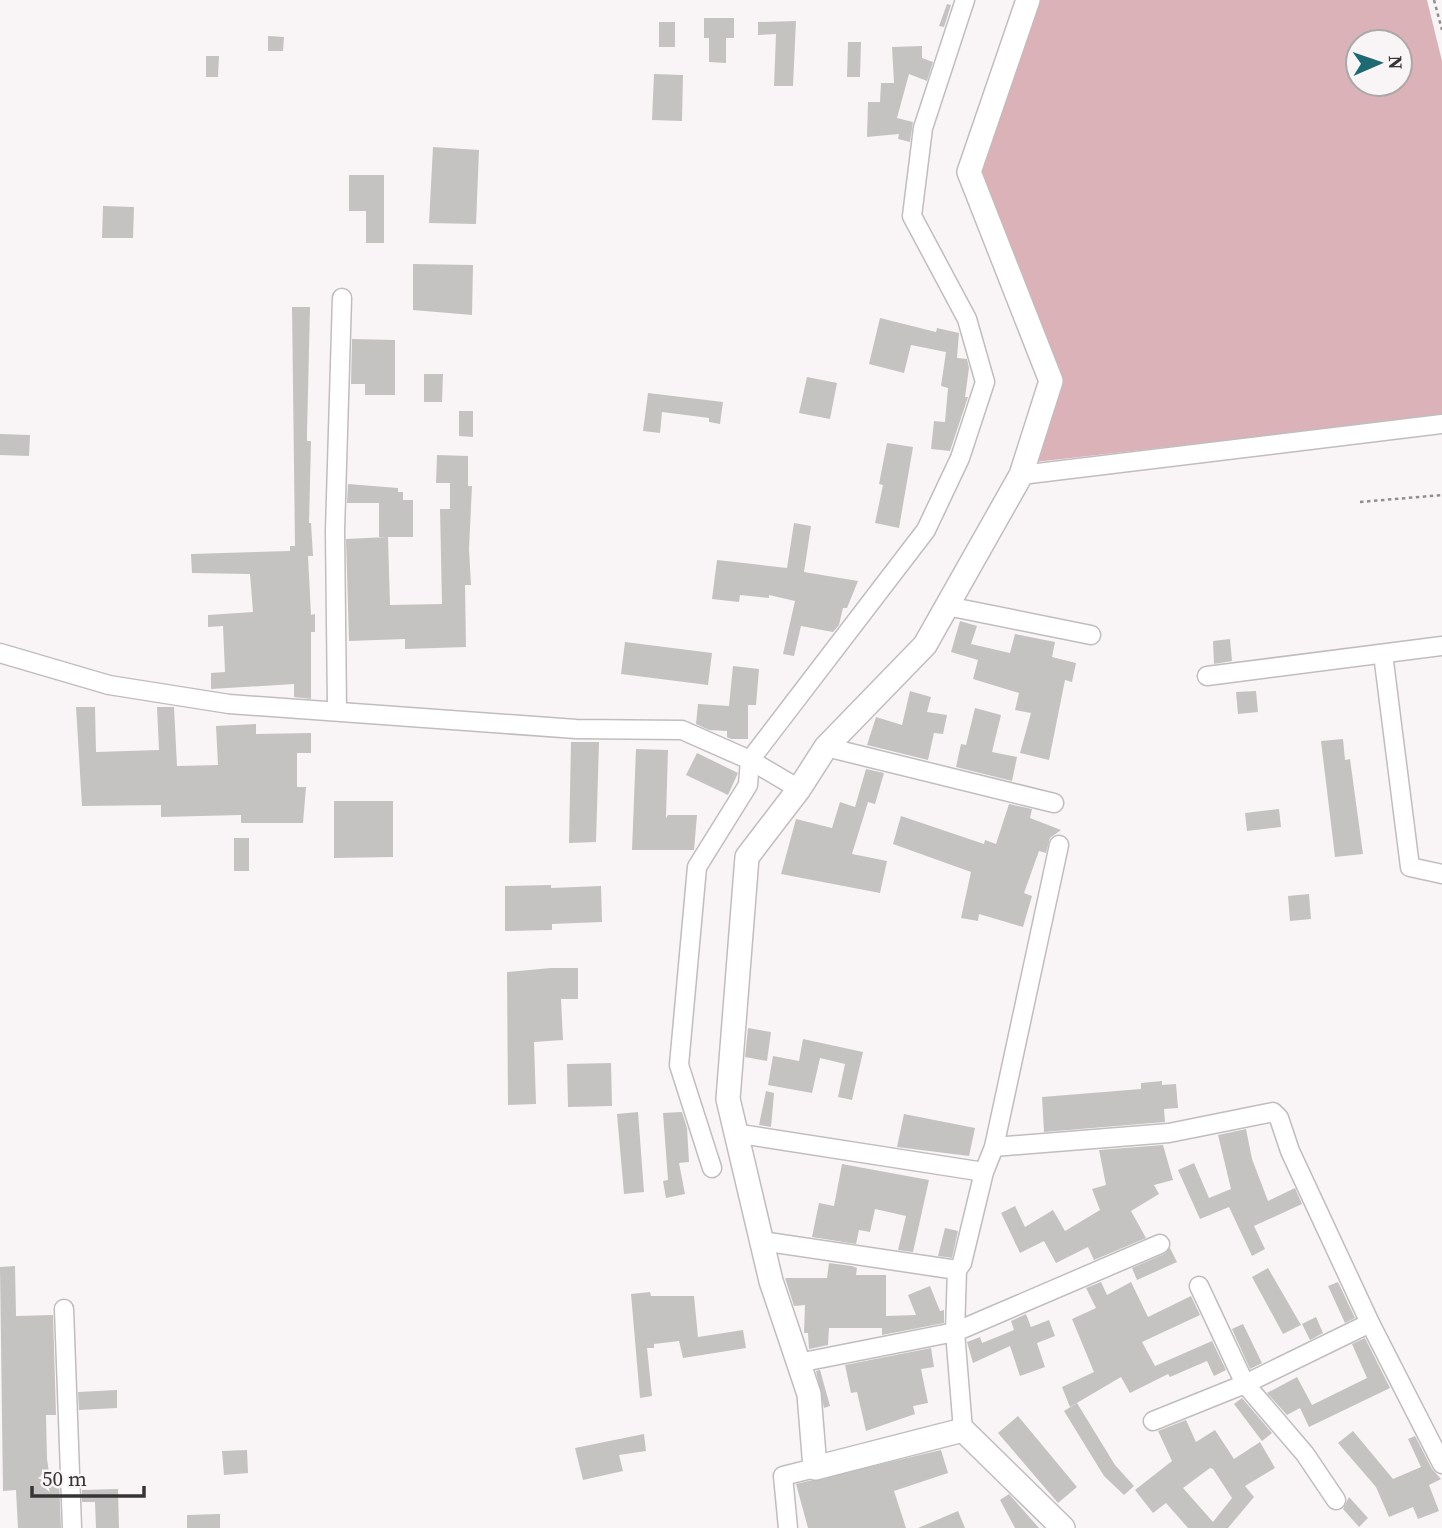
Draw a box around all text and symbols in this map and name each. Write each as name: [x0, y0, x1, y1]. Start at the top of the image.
north arrow: [1344, 28, 1414, 98]
text: N: [1383, 55, 1409, 70]
scale bar: [32, 1454, 144, 1498]
text: 50 m: [42, 1464, 87, 1493]

